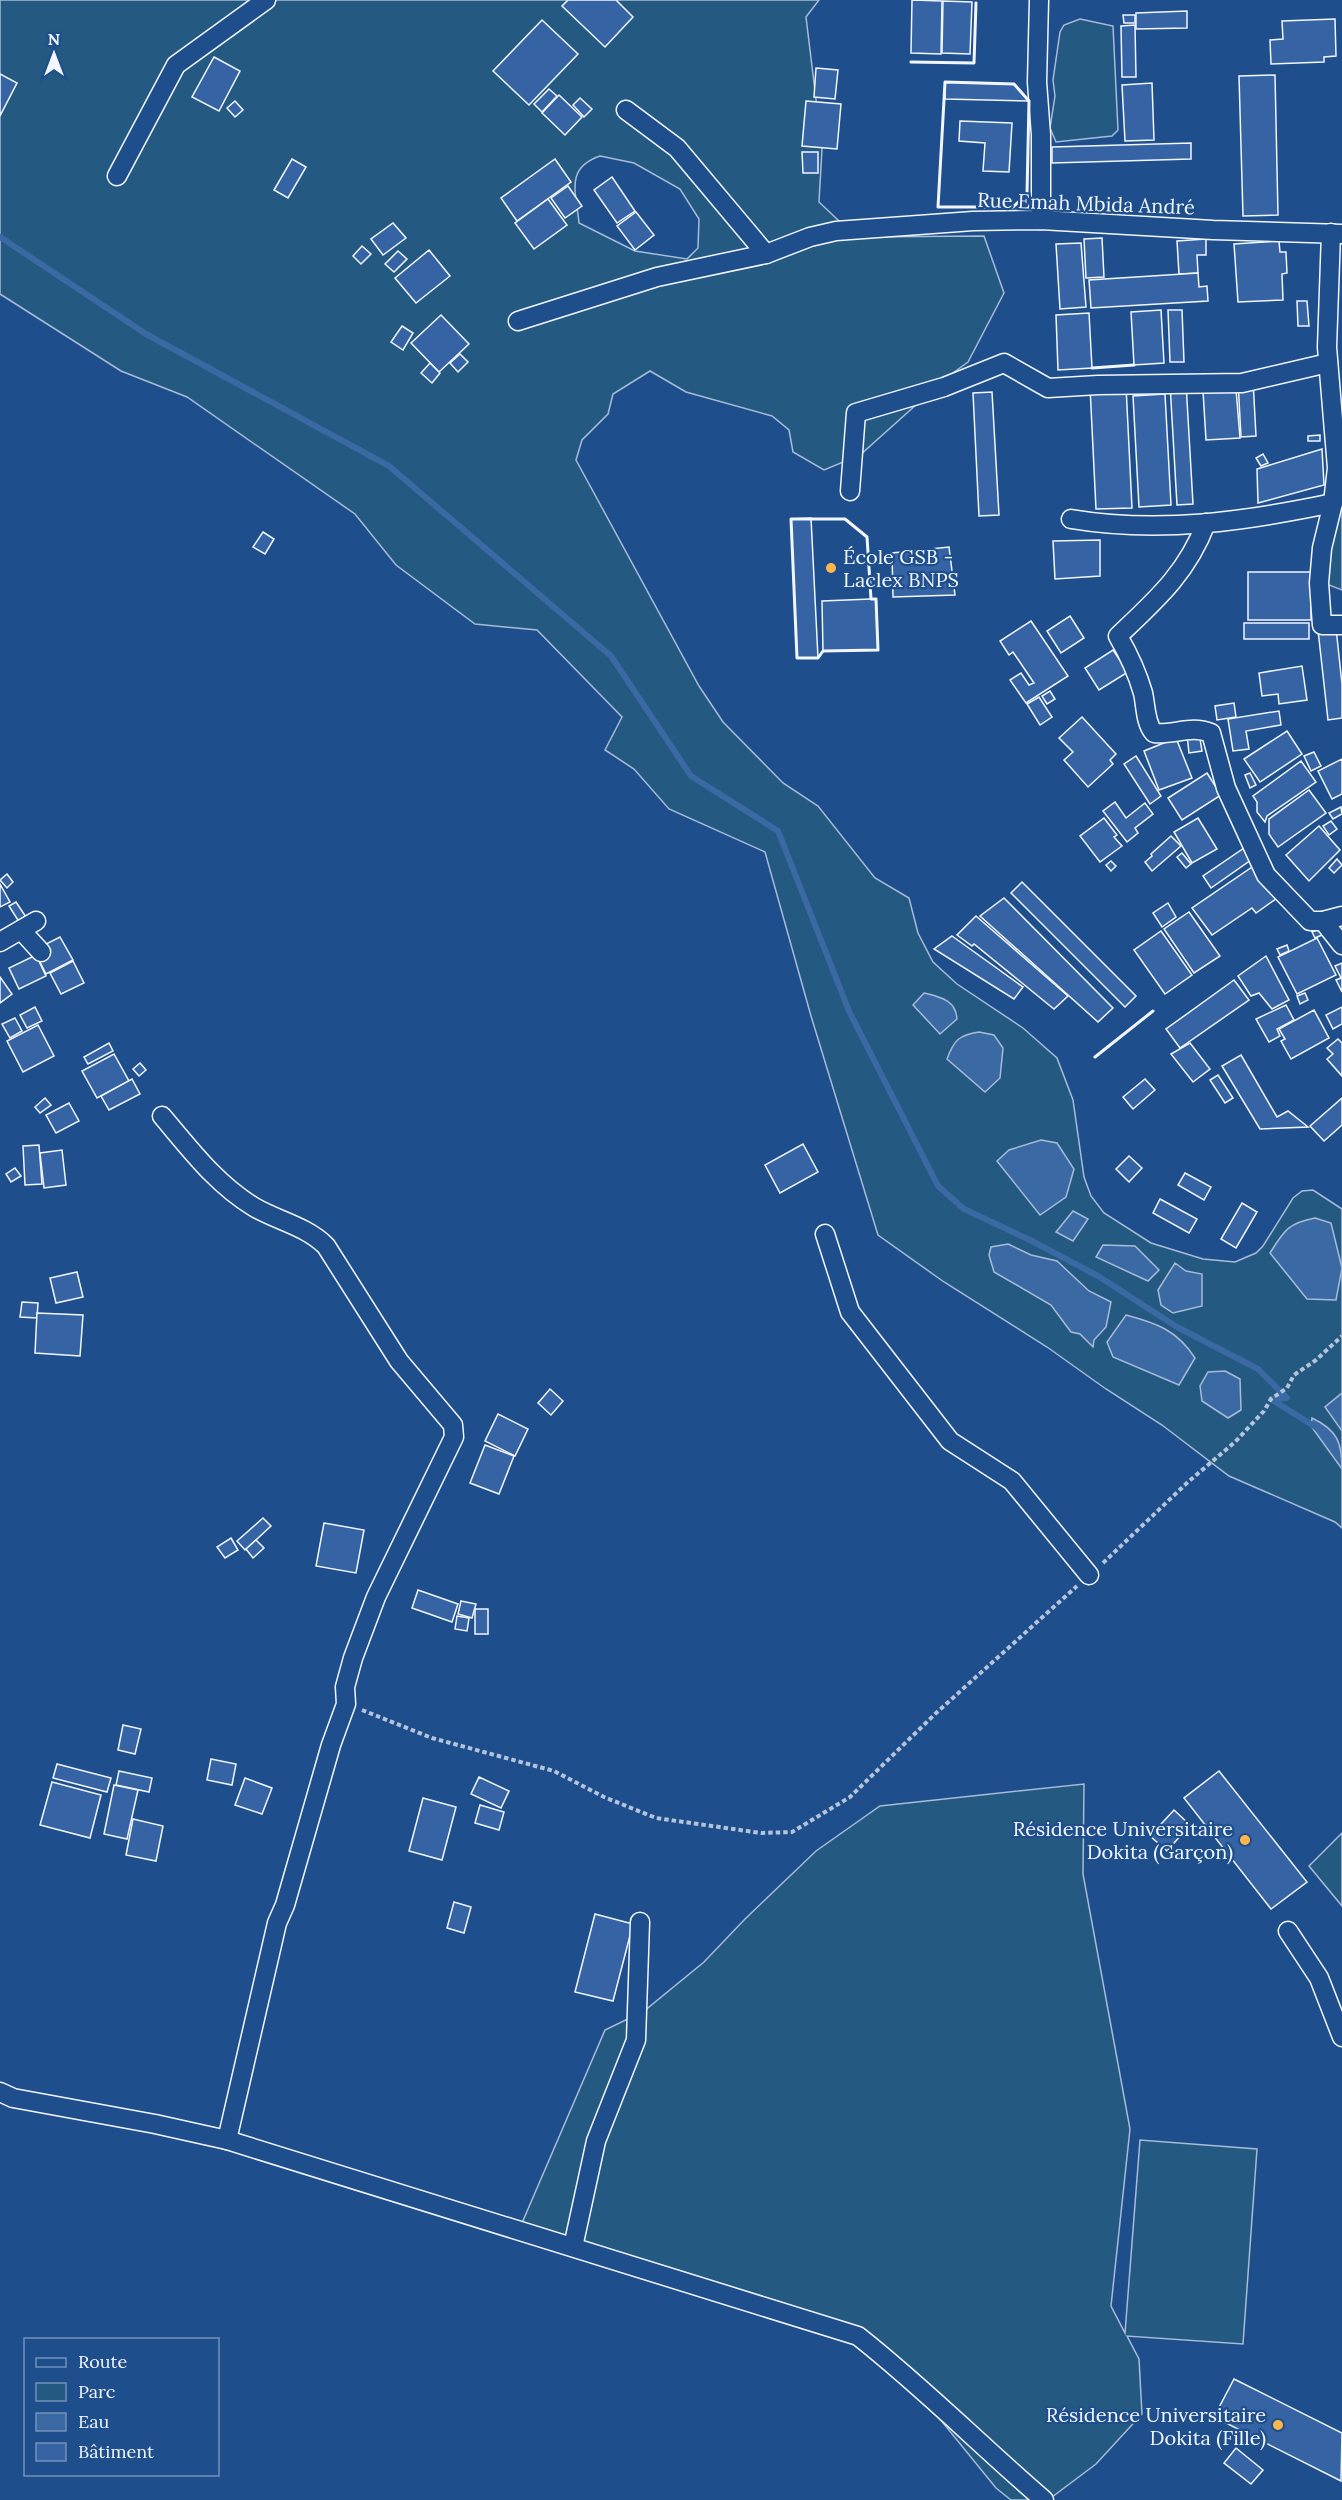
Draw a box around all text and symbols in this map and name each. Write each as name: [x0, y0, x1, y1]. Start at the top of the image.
north arrow: [24, 24, 84, 84]
text: N: [48, 29, 60, 49]
street label: Rue Emah Mbida André: [977, 187, 1195, 219]
place label: École GSB - Laclex BNPS: [843, 544, 959, 592]
marker: École GSB - Laclex BNPS: [824, 561, 838, 575]
place label: Résidence Universitaire Dokita (Garçon): [1013, 1816, 1233, 1865]
marker: Résidence Universitaire Dokita (Garçon): [1238, 1833, 1252, 1847]
legend: [24, 2338, 219, 2476]
text: Route: [78, 2350, 127, 2373]
text: Parc: [78, 2380, 115, 2403]
place label: Résidence Universitaire Dokita (Fille): [1046, 2402, 1266, 2451]
text: Eau: [78, 2410, 109, 2433]
marker: Résidence Universitaire Dokita (Fille): [1271, 2418, 1285, 2432]
text: Bâtiment: [78, 2440, 154, 2463]

